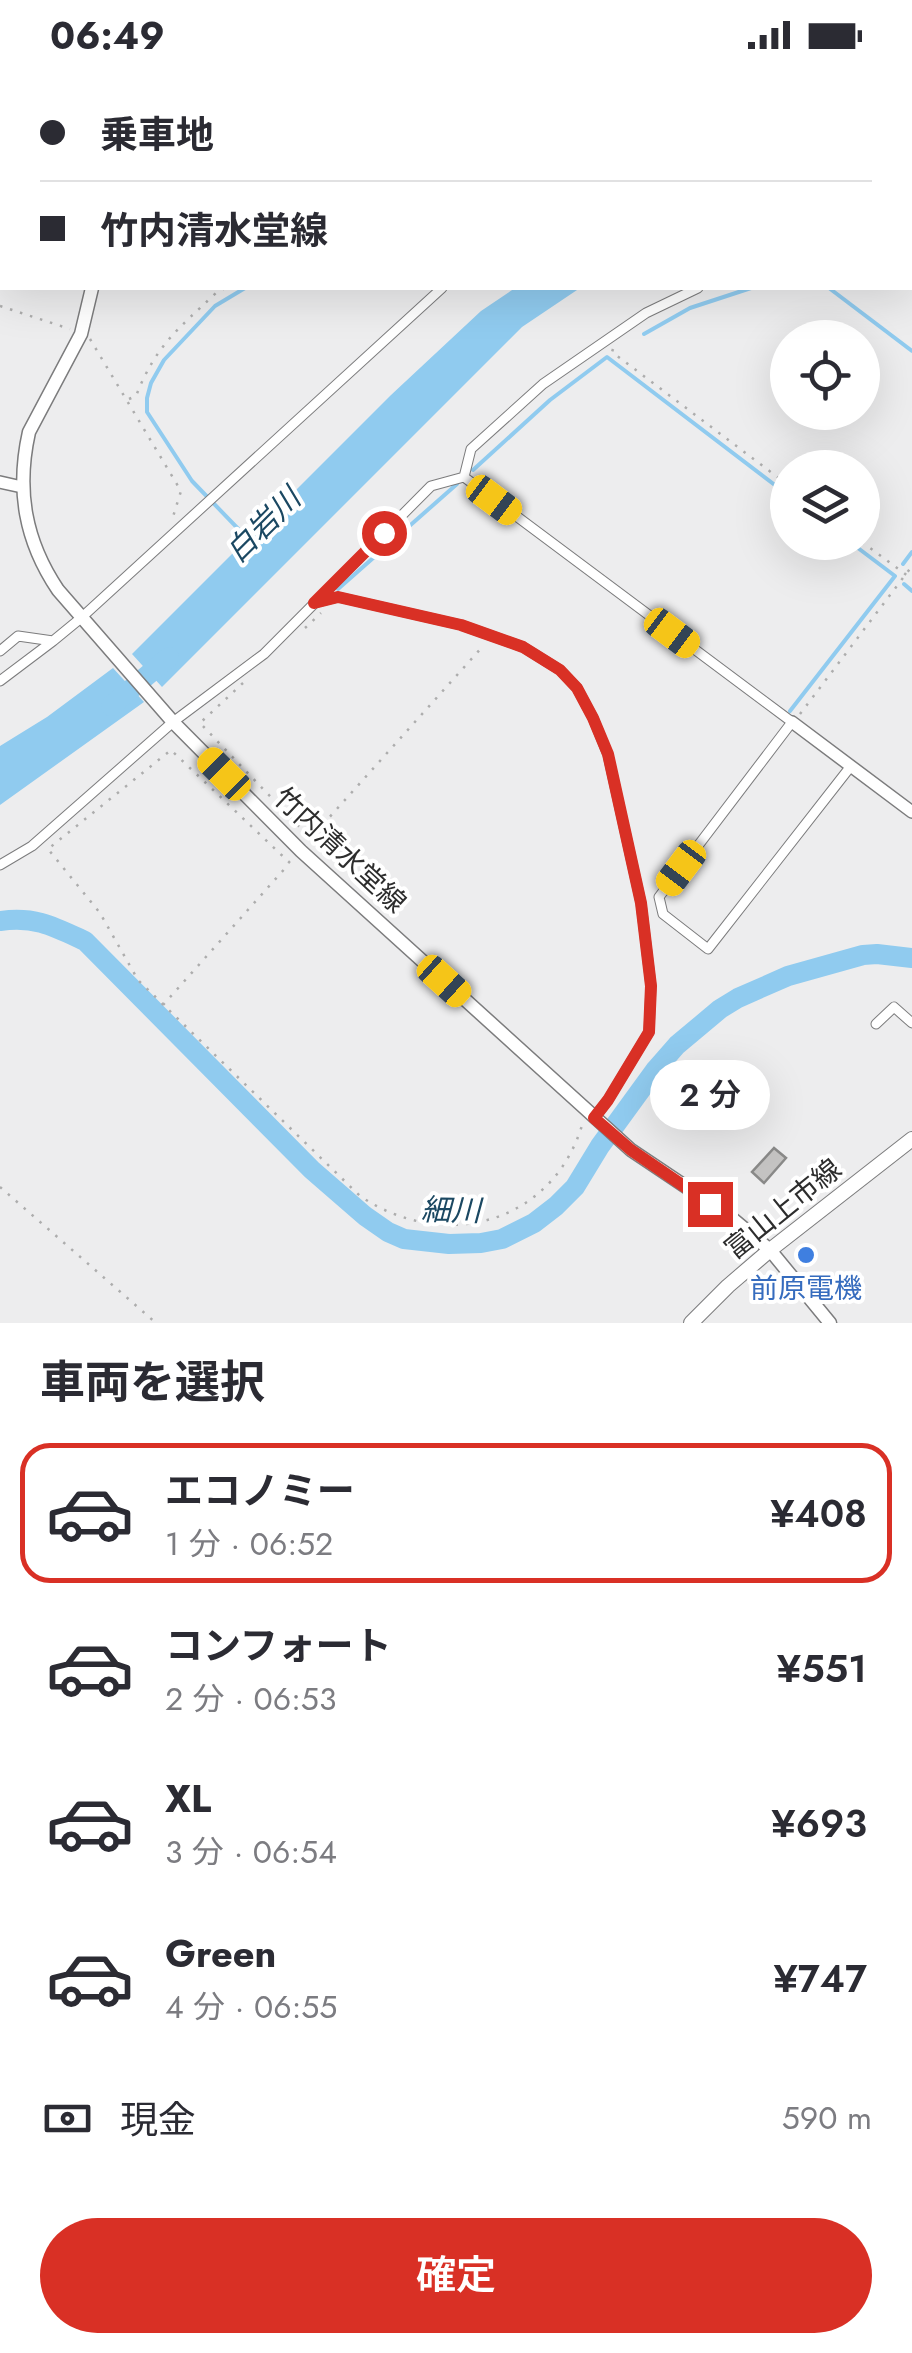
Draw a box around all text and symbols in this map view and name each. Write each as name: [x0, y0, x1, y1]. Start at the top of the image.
text: 06:49: [50, 8, 165, 63]
text: 乗車地: [100, 107, 214, 162]
text: 竹内清水堂線: [100, 203, 328, 258]
map controls: [770, 320, 880, 560]
button: locate: [770, 320, 880, 430]
button: layers: [770, 450, 880, 560]
car: [461, 470, 527, 530]
water label: 白岩川: [216, 476, 312, 572]
route start: [362, 511, 407, 556]
car: [639, 603, 705, 663]
car: [192, 742, 256, 806]
street label: 竹内清水堂線: [265, 778, 415, 922]
car: [651, 835, 711, 901]
car: [412, 950, 476, 1012]
callout: 2 分: [650, 1059, 770, 1129]
text: 2 分: [679, 1072, 741, 1118]
street label: 富山上市線: [716, 1149, 850, 1269]
route end: [688, 1182, 733, 1227]
water label: 細川: [421, 1188, 484, 1232]
marker: 前原電機: [795, 1244, 817, 1266]
place label: 前原電機: [750, 1268, 862, 1309]
text: 車両を選択: [40, 1350, 265, 1415]
text: エコノミー: [165, 1463, 355, 1518]
icon: car: [45, 1468, 135, 1558]
text: ¥408: [770, 1486, 867, 1541]
text: 1 分 · 06:52: [165, 1521, 333, 1567]
text: コンフォート: [165, 1618, 392, 1673]
icon: car: [45, 1623, 135, 1713]
text: ¥551: [777, 1641, 867, 1696]
text: 2 分 · 06:53: [165, 1676, 336, 1722]
text: XL: [165, 1771, 211, 1826]
icon: car: [45, 1778, 135, 1868]
text: ¥693: [771, 1796, 867, 1851]
text: 3 分 · 06:54: [165, 1829, 337, 1875]
text: Green: [165, 1926, 276, 1981]
icon: car: [45, 1933, 135, 2023]
text: ¥747: [773, 1951, 867, 2006]
text: 4 分 · 06:55: [165, 1984, 337, 2030]
icon: cash: [40, 2091, 95, 2146]
text: 現金: [120, 2092, 196, 2147]
text: 590 m: [782, 2095, 872, 2141]
button: 確定: [40, 2218, 872, 2333]

